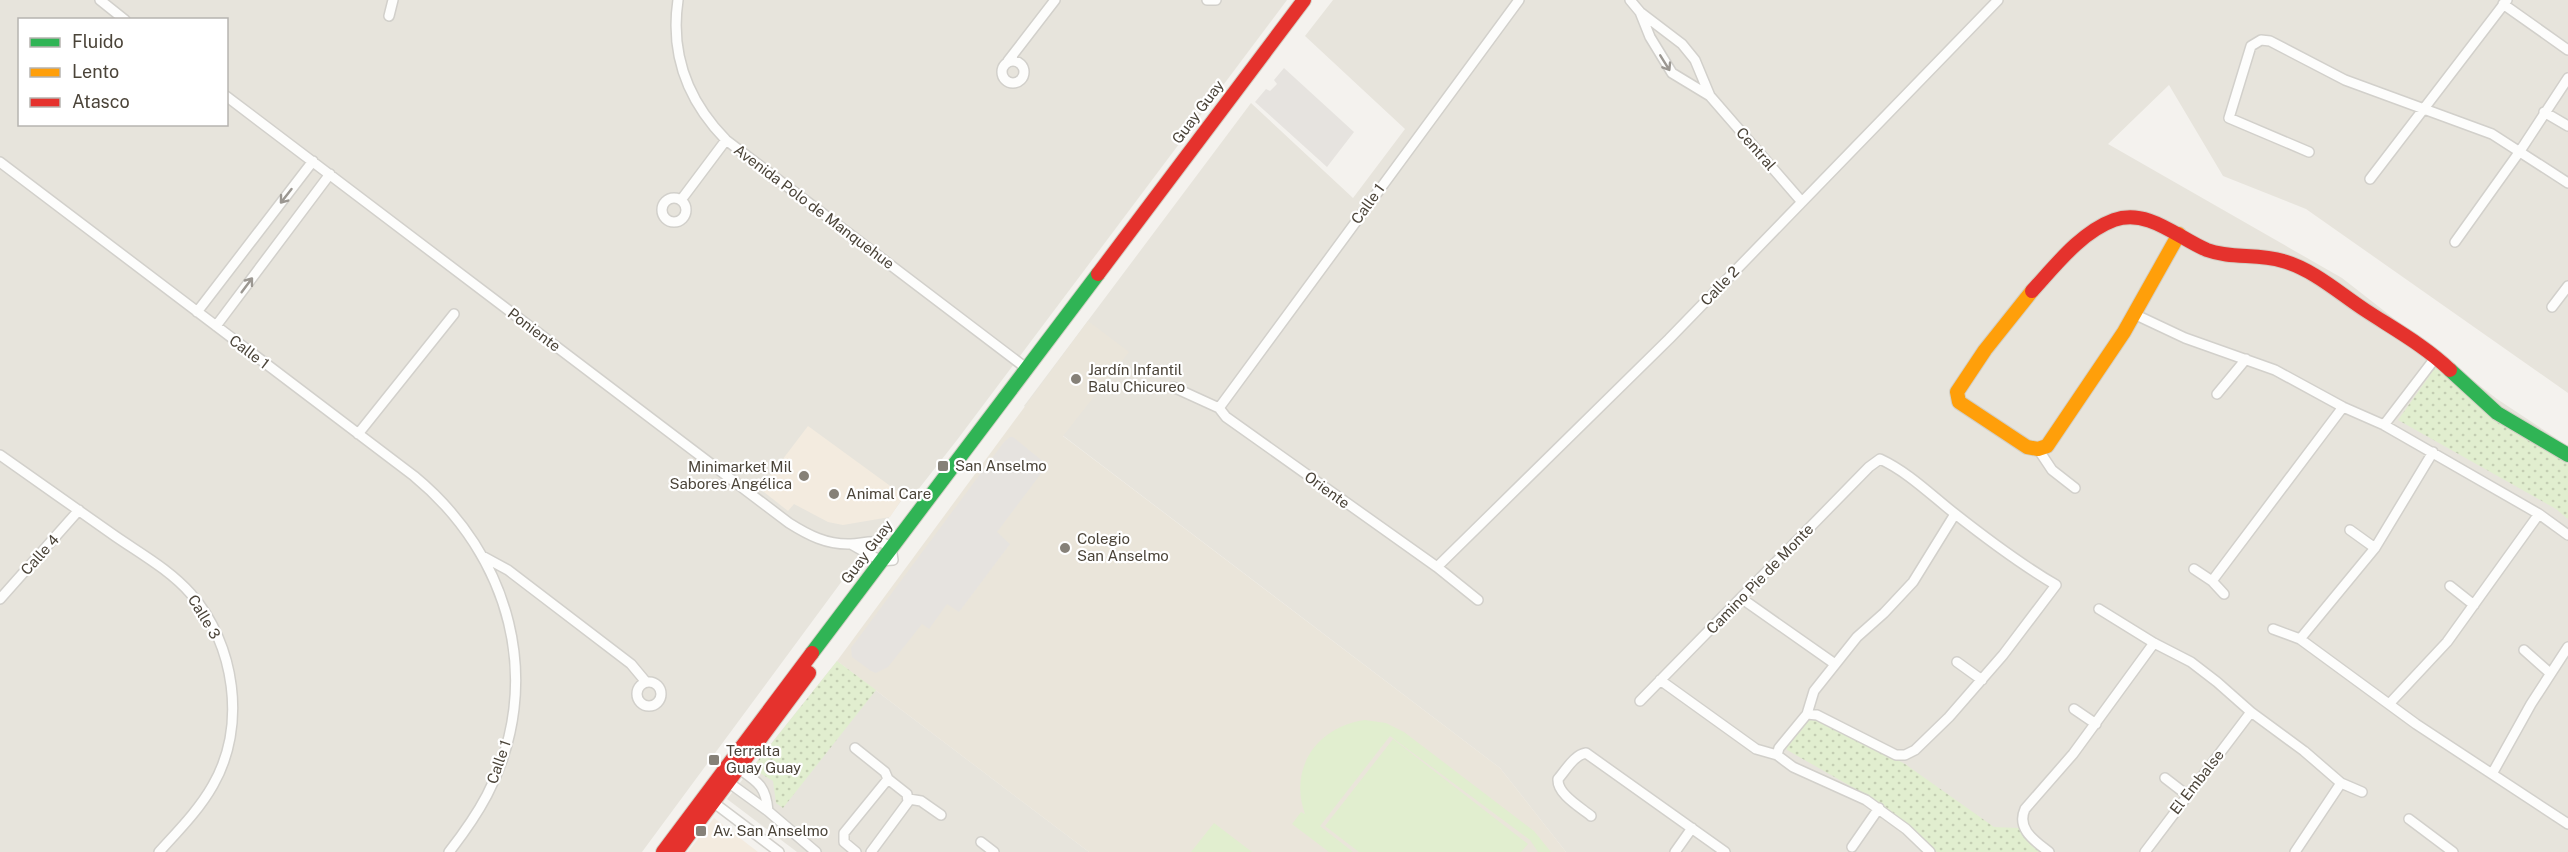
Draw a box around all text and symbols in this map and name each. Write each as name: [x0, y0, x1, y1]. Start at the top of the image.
legend: [18, 18, 228, 126]
text: Fluido: [72, 31, 124, 52]
one-way arrow: [1659, 54, 1672, 71]
text: Lento: [72, 61, 119, 82]
street label: Guay Guay: [1168, 77, 1227, 147]
text: Atasco: [72, 91, 130, 112]
street label: Central: [1733, 124, 1780, 174]
street label: Avenida Polo de Manquehue: [731, 141, 898, 272]
street label: Calle 1: [1347, 180, 1388, 227]
one-way arrow: [280, 187, 293, 203]
street label: Calle 2: [1697, 262, 1742, 309]
one-way arrow: [240, 277, 253, 293]
street label: Poniente: [505, 304, 564, 355]
street label: Calle 1: [226, 331, 272, 372]
place label: Jardín Infantil Balu Chicureo: [1088, 361, 1185, 395]
marker: Jardín Infantil Balu Chicureo: [1069, 372, 1083, 386]
place label: San Anselmo: [955, 457, 1047, 474]
place label: Minimarket Mil Sabores Angélica: [669, 458, 792, 492]
marker: San Anselmo: [936, 459, 950, 473]
street label: Oriente: [1301, 468, 1353, 512]
marker: Minimarket Mil Sabores Angélica: [797, 469, 811, 483]
place label: Animal Care: [846, 485, 931, 502]
marker: Animal Care: [827, 487, 841, 501]
street label: Guay Guay: [837, 517, 896, 587]
street label: Camino Pie de Monte: [1703, 520, 1817, 637]
place label: Colegio San Anselmo: [1077, 530, 1169, 564]
street label: Calle 4: [17, 531, 62, 578]
marker: Colegio San Anselmo: [1058, 541, 1072, 555]
street label: Calle 3: [185, 592, 224, 642]
street label: Calle 1: [483, 738, 514, 786]
place label: Terralta Guay Guay: [726, 742, 801, 776]
street label: El Embalse: [2166, 746, 2227, 817]
marker: Terralta Guay Guay: [707, 753, 721, 767]
place label: Av. San Anselmo: [713, 822, 828, 839]
marker: Av. San Anselmo: [694, 824, 708, 838]

